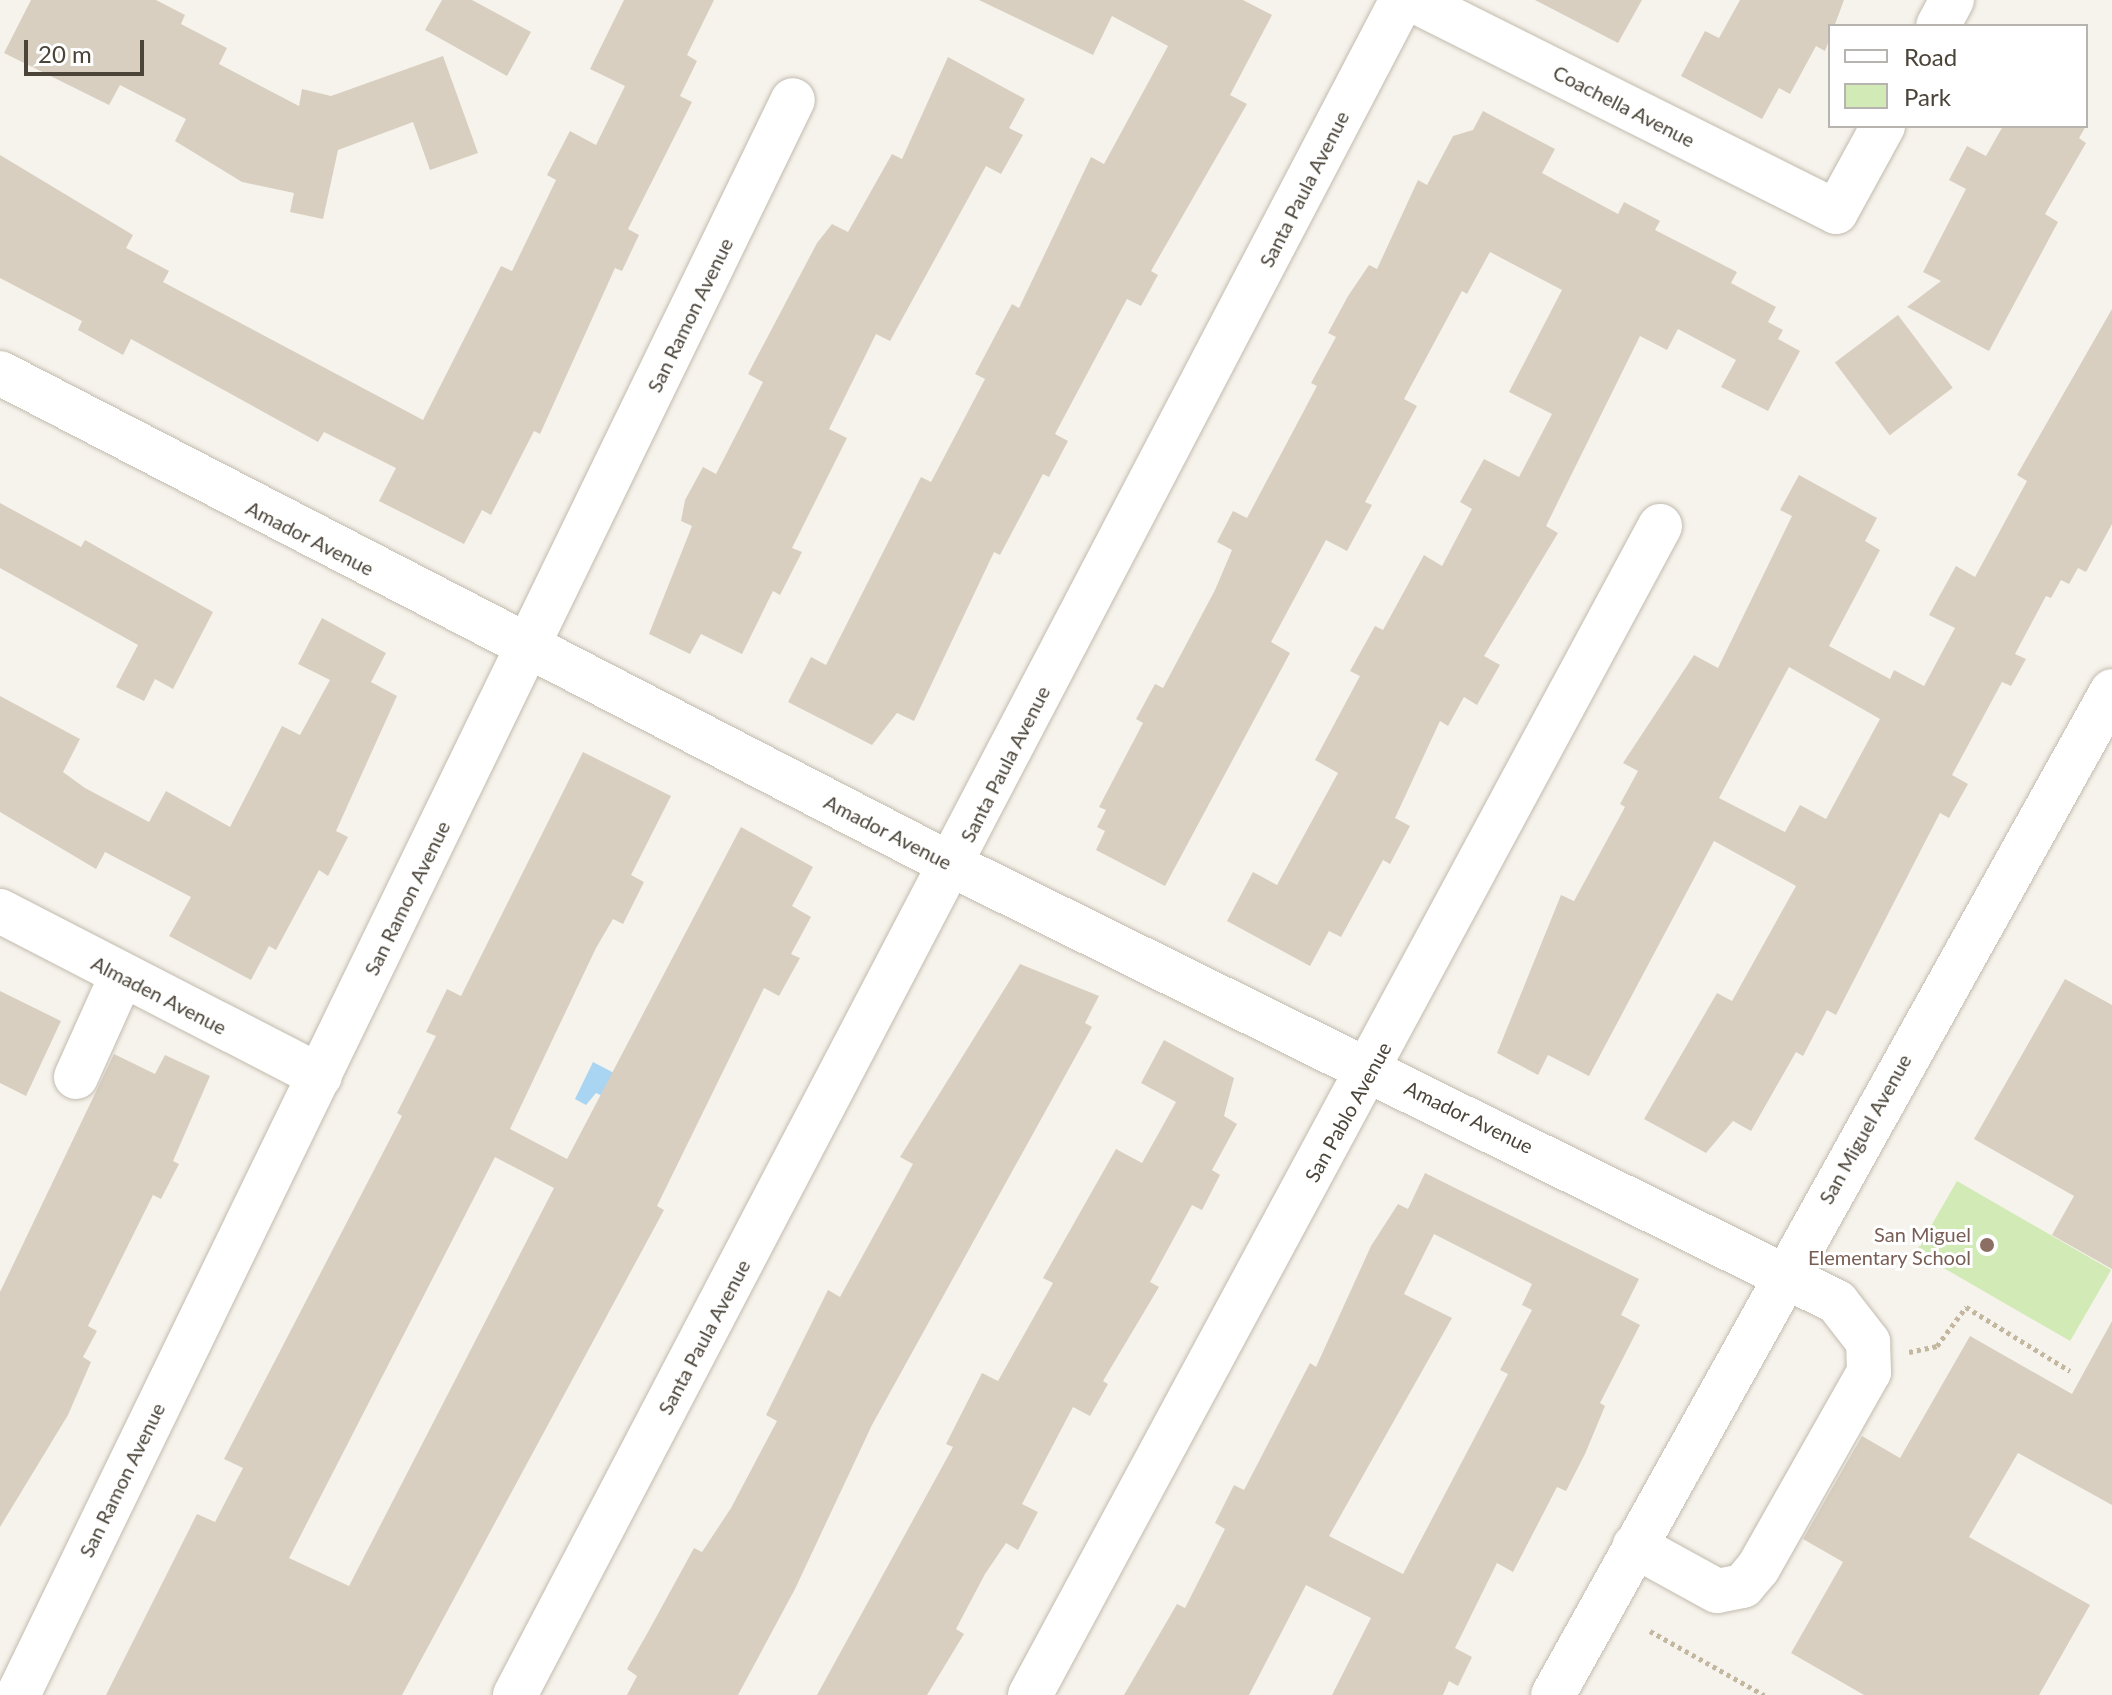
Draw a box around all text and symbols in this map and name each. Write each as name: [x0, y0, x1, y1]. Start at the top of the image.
scale bar: [28, 24, 148, 74]
legend: [1828, 24, 2088, 128]
text: 20 m: [38, 39, 92, 68]
text: Road: [1904, 42, 1957, 71]
street label: Coachella Avenue: [1549, 60, 1699, 152]
text: Park: [1904, 82, 1951, 111]
street label: Santa Paula Avenue: [1254, 107, 1354, 271]
street label: San Ramon Avenue: [642, 234, 738, 396]
street label: Amador Avenue: [242, 495, 378, 581]
street label: Santa Paula Avenue: [955, 682, 1055, 846]
street label: Amador Avenue: [820, 789, 956, 875]
street label: San Ramon Avenue: [359, 817, 455, 979]
street label: Almaden Avenue: [87, 951, 231, 1039]
street label: San Pablo Avenue: [1299, 1037, 1397, 1187]
street label: San Miguel Avenue: [1814, 1050, 1916, 1208]
street label: Amador Avenue: [1400, 1075, 1538, 1159]
place label: San Miguel Elementary School: [1808, 1222, 1971, 1269]
marker: San Miguel Elementary School: [1978, 1236, 1996, 1254]
street label: Santa Paula Avenue: [653, 1255, 755, 1419]
street label: San Ramon Avenue: [74, 1399, 170, 1561]

